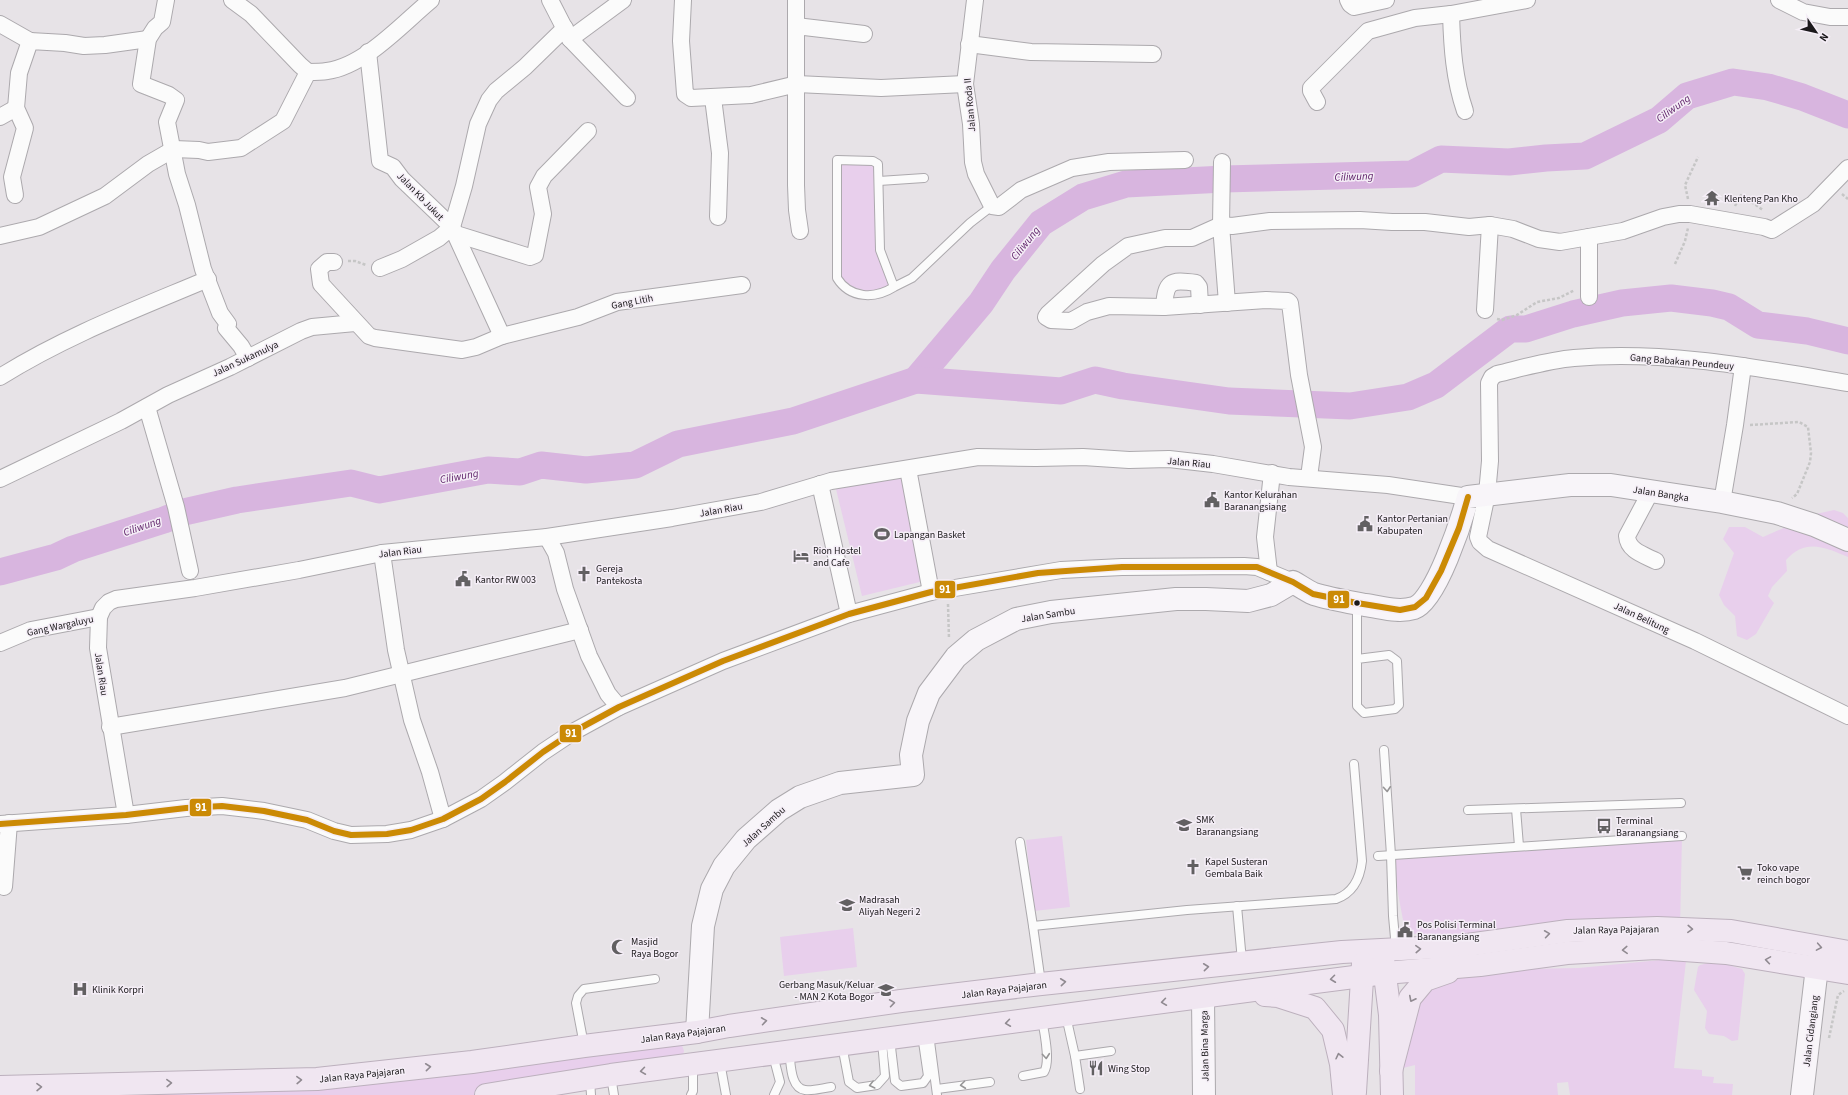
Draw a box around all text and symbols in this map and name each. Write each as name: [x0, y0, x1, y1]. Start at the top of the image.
north arrow: [1796, 12, 1836, 52]
text: N: [1816, 30, 1832, 45]
street label: Jalan Roda II: [961, 78, 979, 132]
water label: Ciliwung: [1653, 91, 1694, 126]
water label: Ciliwung: [1334, 168, 1374, 185]
street label: Jalan Kb Jukut: [394, 170, 447, 224]
temple icon: Klenteng Pan Kho: [1703, 189, 1721, 207]
place label: Klenteng Pan Kho: [1724, 192, 1798, 206]
water label: Ciliwung: [1007, 223, 1044, 263]
street label: Gang Litih: [610, 291, 654, 313]
street label: Jalan Sukamulya: [210, 337, 281, 380]
street label: Gang Babakan Peundeuy: [1629, 350, 1735, 374]
street label: Jalan Riau: [1167, 454, 1211, 472]
water label: Ciliwung: [439, 466, 480, 487]
street label: Jalan Bangka: [1632, 483, 1690, 505]
place label: Kantor Kelurahan Baranangsiang: [1224, 488, 1297, 514]
public building icon: Kantor Kelurahan Baranangsiang: [1203, 491, 1221, 509]
street label: Jalan Riau: [699, 499, 744, 521]
place label: Kantor Pertanian Kabupaten: [1377, 512, 1448, 538]
water label: Ciliwung: [121, 513, 163, 540]
public building icon: Kantor Pertanian Kabupaten: [1356, 515, 1374, 533]
sports icon: Lapangan Basket: [873, 525, 891, 543]
place label: Lapangan Basket: [894, 528, 966, 542]
street label: Jalan Riau: [378, 542, 423, 562]
place label: Rion Hostel and Cafe: [813, 544, 861, 570]
hotel icon: Rion Hostel and Cafe: [792, 547, 810, 565]
place label: Gereja Pantekosta: [596, 562, 642, 588]
church icon: Gereja Pantekosta: [575, 565, 593, 583]
public building icon: Kantor RW 003: [454, 570, 472, 588]
place label: Kantor RW 003: [475, 573, 536, 587]
line badge: 91: [934, 580, 956, 599]
text: 91: [939, 582, 951, 597]
line badge: 91: [1327, 590, 1350, 609]
text: 91: [1333, 592, 1345, 607]
unlabelled marker: [1352, 598, 1362, 608]
street label: Jalan Belitung: [1611, 599, 1672, 637]
street label: Jalan Sambu: [1020, 604, 1076, 626]
street label: Gang Wargaluyu: [26, 612, 95, 640]
street label: Jalan Riau: [91, 652, 111, 697]
line badge: 91: [559, 724, 582, 743]
text: 91: [565, 726, 577, 741]
one-way arrow: [1383, 786, 1391, 792]
line badge: 91: [189, 798, 212, 817]
text: 91: [195, 800, 207, 815]
street label: Jalan Sambu: [739, 803, 789, 850]
place label: SMK Baranangsiang: [1196, 813, 1258, 839]
place label: Terminal Baranangsiang: [1616, 814, 1678, 840]
school or university icon: SMK Baranangsiang: [1175, 816, 1193, 834]
bus stop icon: Terminal Baranangsiang: [1595, 817, 1613, 835]
place label: Kapel Susteran Gembala Baik: [1205, 855, 1268, 881]
church icon: Kapel Susteran Gembala Baik: [1184, 858, 1202, 876]
place label: Toko vape reinch bogor: [1757, 861, 1811, 887]
supermarket icon: Toko vape reinch bogor: [1736, 864, 1754, 882]
place label: Madrasah Aliyah Negeri 2: [859, 893, 921, 919]
school or university icon: Madrasah Aliyah Negeri 2: [838, 896, 856, 914]
place label: Pos Polisi Terminal Baranangsiang: [1417, 918, 1496, 944]
public building icon: Pos Polisi Terminal Baranangsiang: [1396, 921, 1414, 939]
street label: Jalan Raya Pajajaran: [1573, 922, 1659, 938]
one-way arrow: [1687, 925, 1693, 934]
one-way arrow: [1543, 930, 1550, 939]
place label: Masjid Raya Bogor: [631, 935, 679, 961]
mosque icon: Masjid Raya Bogor: [610, 938, 628, 956]
one-way arrow: [1816, 942, 1822, 951]
one-way arrow: [1415, 944, 1421, 953]
one-way arrow: [1622, 945, 1628, 954]
one-way arrow: [1765, 956, 1771, 965]
one-way arrow: [1203, 963, 1209, 972]
one-way arrow: [1329, 975, 1336, 984]
place label: Gerbang Masuk/Keluar - MAN 2 Kota Bogor: [779, 978, 875, 1004]
street label: Jalan Raya Pajajaran: [961, 978, 1048, 1002]
one-way arrow: [1060, 978, 1066, 987]
hospital icon: Klinik Korpri: [71, 980, 89, 998]
school or university icon: Gerbang Masuk/Keluar - MAN 2 Kota Bogor: [877, 981, 895, 999]
place label: Klinik Korpri: [92, 983, 144, 997]
street label: Jalan Cidangiang: [1800, 994, 1822, 1068]
one-way arrow: [1409, 995, 1416, 1002]
one-way arrow: [1161, 997, 1167, 1006]
one-way arrow: [889, 999, 895, 1008]
street label: Jalan Bina Marga: [1197, 1010, 1213, 1082]
one-way arrow: [760, 1017, 767, 1026]
one-way arrow: [1005, 1018, 1011, 1027]
street label: Jalan Raya Pajajaran: [640, 1021, 727, 1047]
one-way arrow: [1042, 1053, 1051, 1059]
one-way arrow: [1336, 1053, 1344, 1060]
restaurant icon: Wing Stop: [1087, 1059, 1105, 1077]
place label: Wing Stop: [1108, 1062, 1151, 1076]
one-way arrow: [425, 1063, 431, 1072]
street label: Jalan Raya Pajajaran: [319, 1064, 406, 1086]
one-way arrow: [640, 1066, 646, 1075]
one-way arrow: [296, 1075, 302, 1084]
one-way arrow: [166, 1079, 172, 1087]
one-way arrow: [868, 1080, 875, 1089]
one-way arrow: [960, 1080, 967, 1089]
one-way arrow: [36, 1083, 42, 1091]

